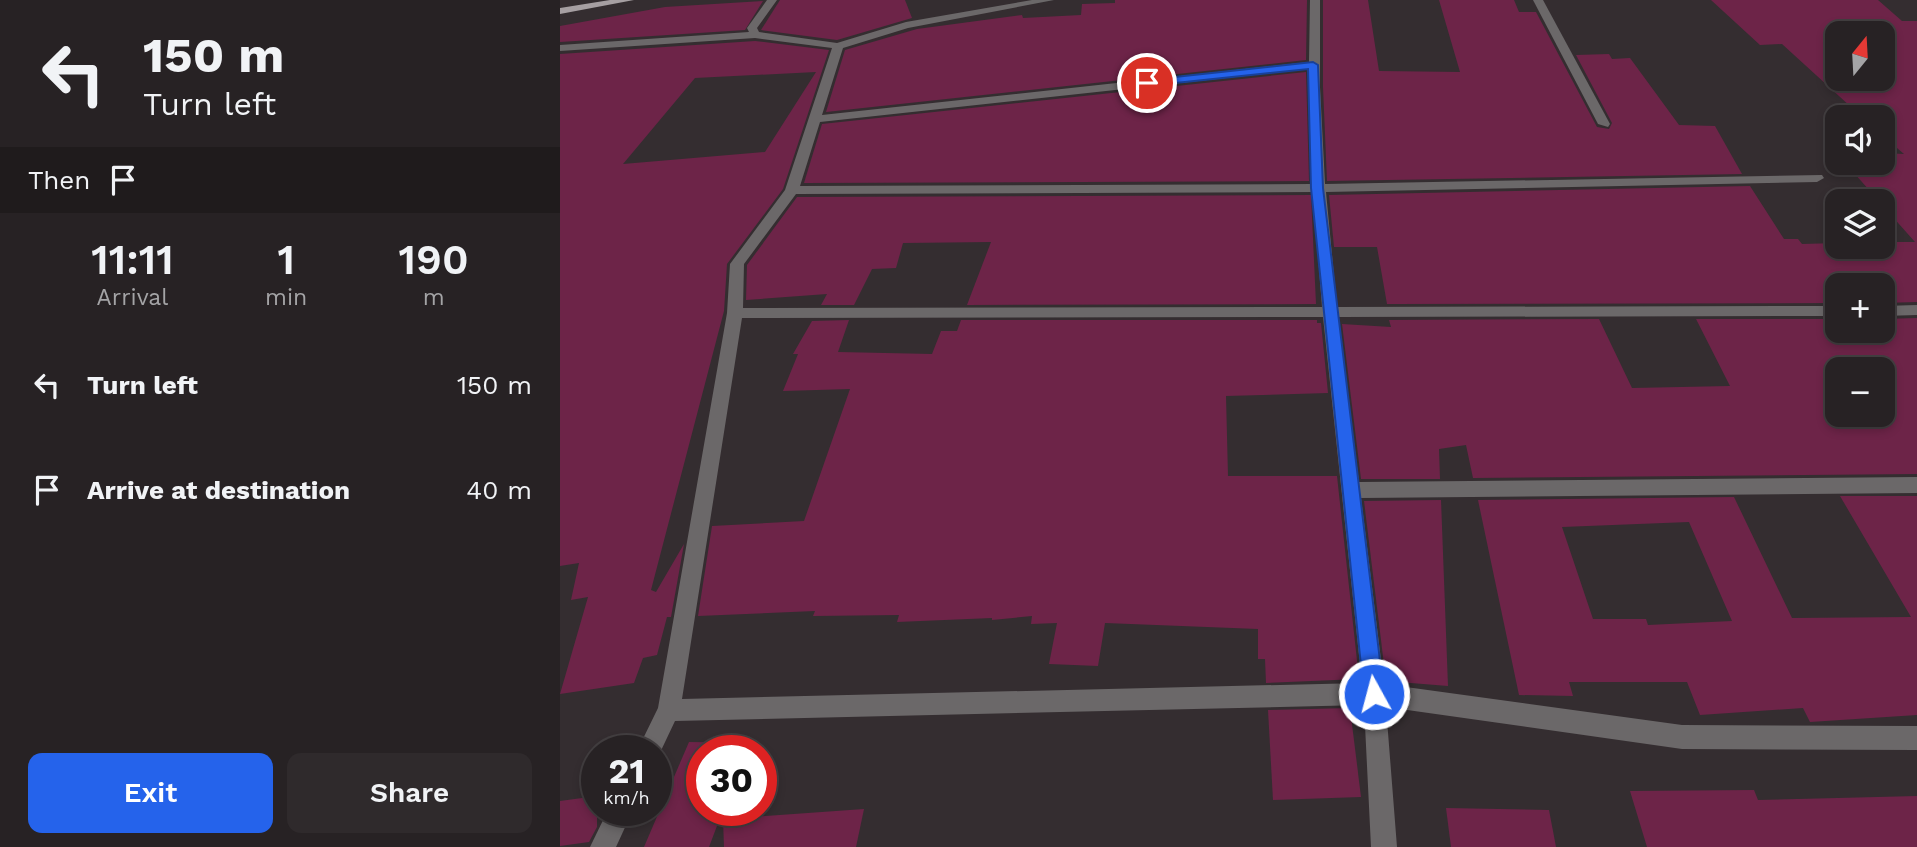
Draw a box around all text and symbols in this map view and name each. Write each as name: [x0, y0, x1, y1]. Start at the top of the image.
north arrow: [1825, 21, 1895, 91]
map controls: [1825, 21, 1895, 427]
text: 150 m: [143, 26, 284, 84]
icon: left: [28, 28, 119, 119]
pin: [1117, 53, 1177, 113]
icon: arrive: [1128, 64, 1166, 102]
text: Turn left: [143, 85, 276, 123]
button: sound: [1825, 105, 1895, 175]
icon: arrive: [104, 161, 142, 199]
text: Then: [28, 165, 90, 195]
button: layers: [1825, 189, 1895, 259]
text: 11:11: [91, 235, 174, 284]
text: 1: [277, 235, 295, 284]
text: 190: [399, 235, 469, 284]
button: +: [1825, 273, 1895, 343]
text: Arrival: [97, 284, 168, 311]
text: min: [265, 284, 307, 311]
text: m: [423, 284, 445, 311]
button: −: [1825, 357, 1895, 427]
icon: left: [28, 366, 66, 404]
text: Turn left: [87, 370, 198, 400]
text: 150 m: [457, 370, 532, 400]
icon: arrive: [28, 471, 66, 509]
text: Arrive at destination: [87, 475, 350, 505]
text: 40 m: [466, 475, 532, 505]
position arrow: [1337, 657, 1411, 731]
speed limit sign: 30: [686, 735, 777, 826]
text: 21: [609, 750, 644, 792]
button: Exit: [28, 753, 273, 833]
button: Share: [287, 753, 532, 833]
text: km/h: [603, 787, 650, 808]

